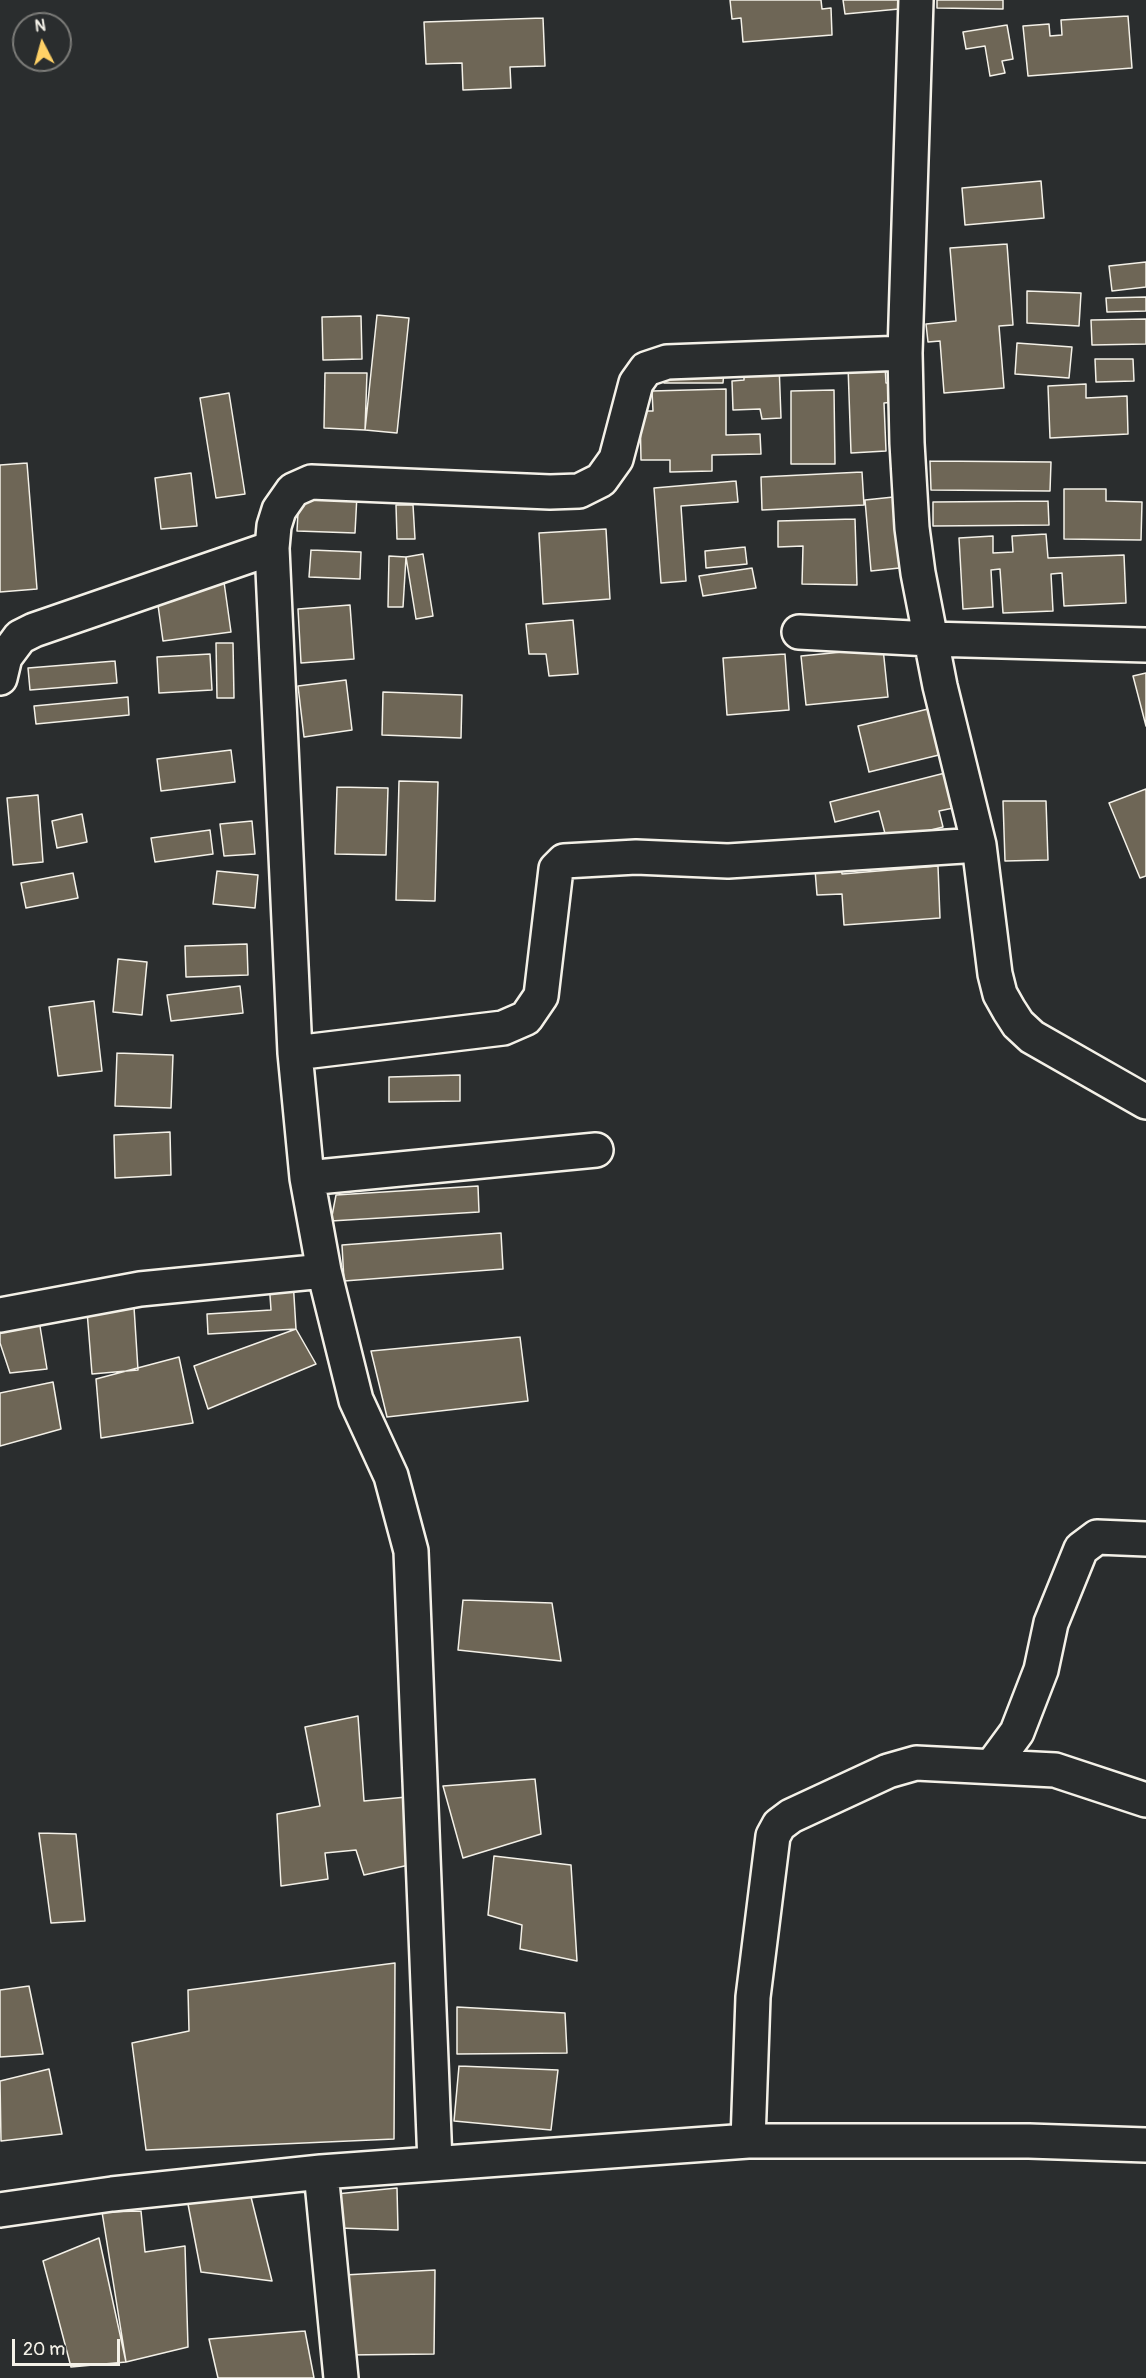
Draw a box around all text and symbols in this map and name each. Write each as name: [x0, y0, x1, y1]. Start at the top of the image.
north arrow: [12, 12, 72, 72]
text: N: [34, 16, 47, 37]
scale bar: [15, 2327, 123, 2365]
text: 20 m: [23, 2338, 65, 2361]

